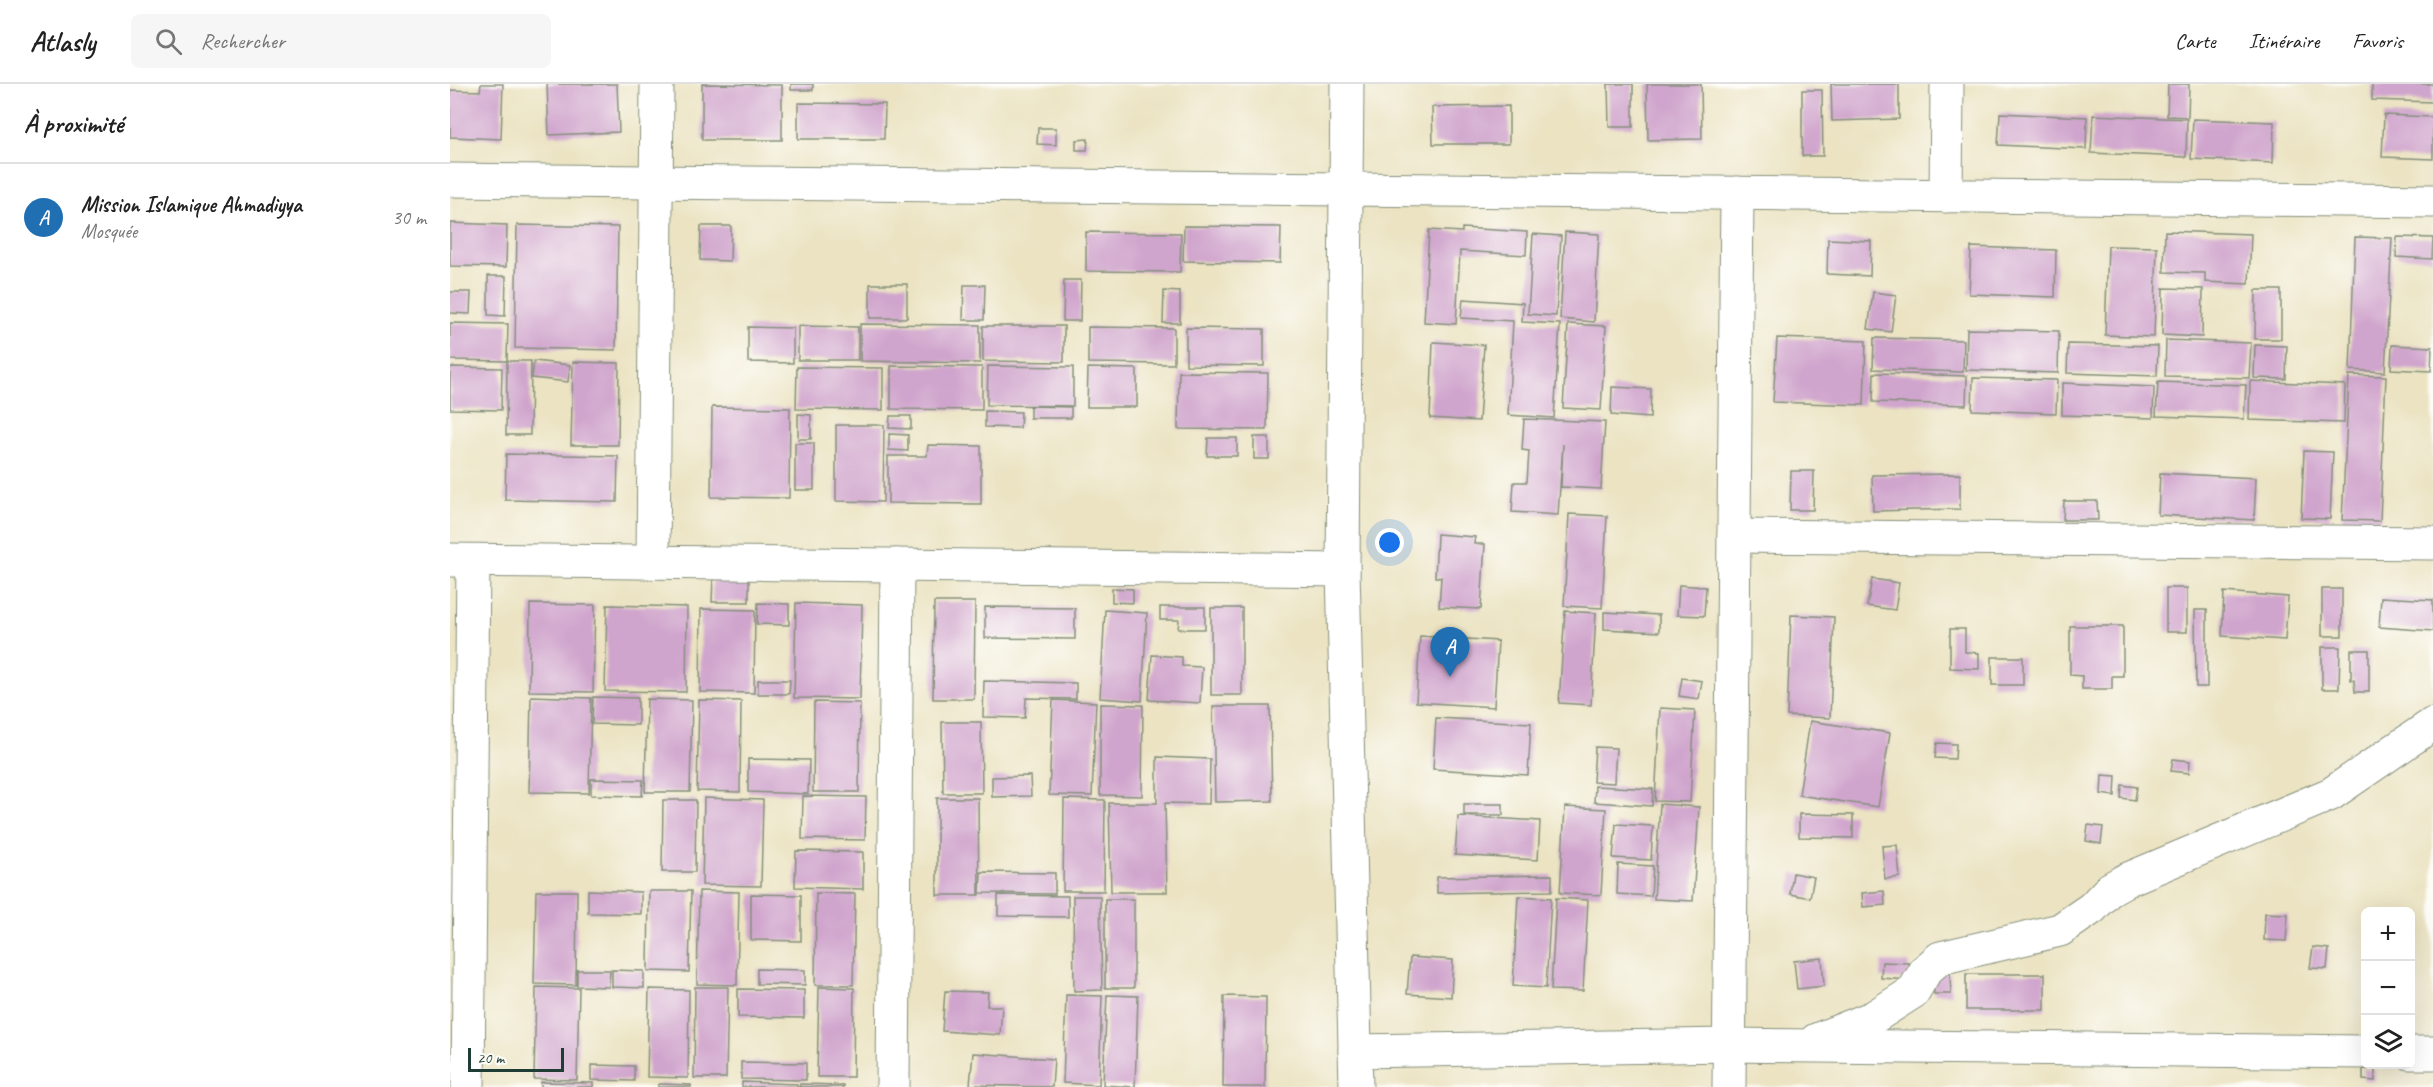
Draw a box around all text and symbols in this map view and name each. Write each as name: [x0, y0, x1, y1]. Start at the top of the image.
search box: [131, 14, 551, 68]
text: Atlasly: [30, 24, 95, 59]
icon: search: [152, 25, 185, 58]
text: Rechercher: [200, 27, 285, 55]
text: Carte: [2175, 28, 2216, 54]
text: Itinéraire: [2249, 28, 2319, 54]
text: Favoris: [2352, 28, 2403, 54]
text: À proximité: [24, 107, 123, 140]
text: Mission Islamique Ahmadiyya: [81, 191, 302, 219]
text: A: [38, 205, 49, 230]
text: 30 m: [392, 205, 426, 230]
text: Mosquée: [81, 219, 137, 244]
your location: [1375, 528, 1404, 557]
pin: A: [1430, 628, 1470, 677]
map controls: [2361, 907, 2415, 1069]
button: +: [2361, 907, 2415, 961]
button: −: [2361, 961, 2415, 1015]
button: layers: [2361, 1015, 2415, 1069]
scale bar: [468, 1045, 564, 1072]
text: 20 m: [477, 1048, 504, 1068]

